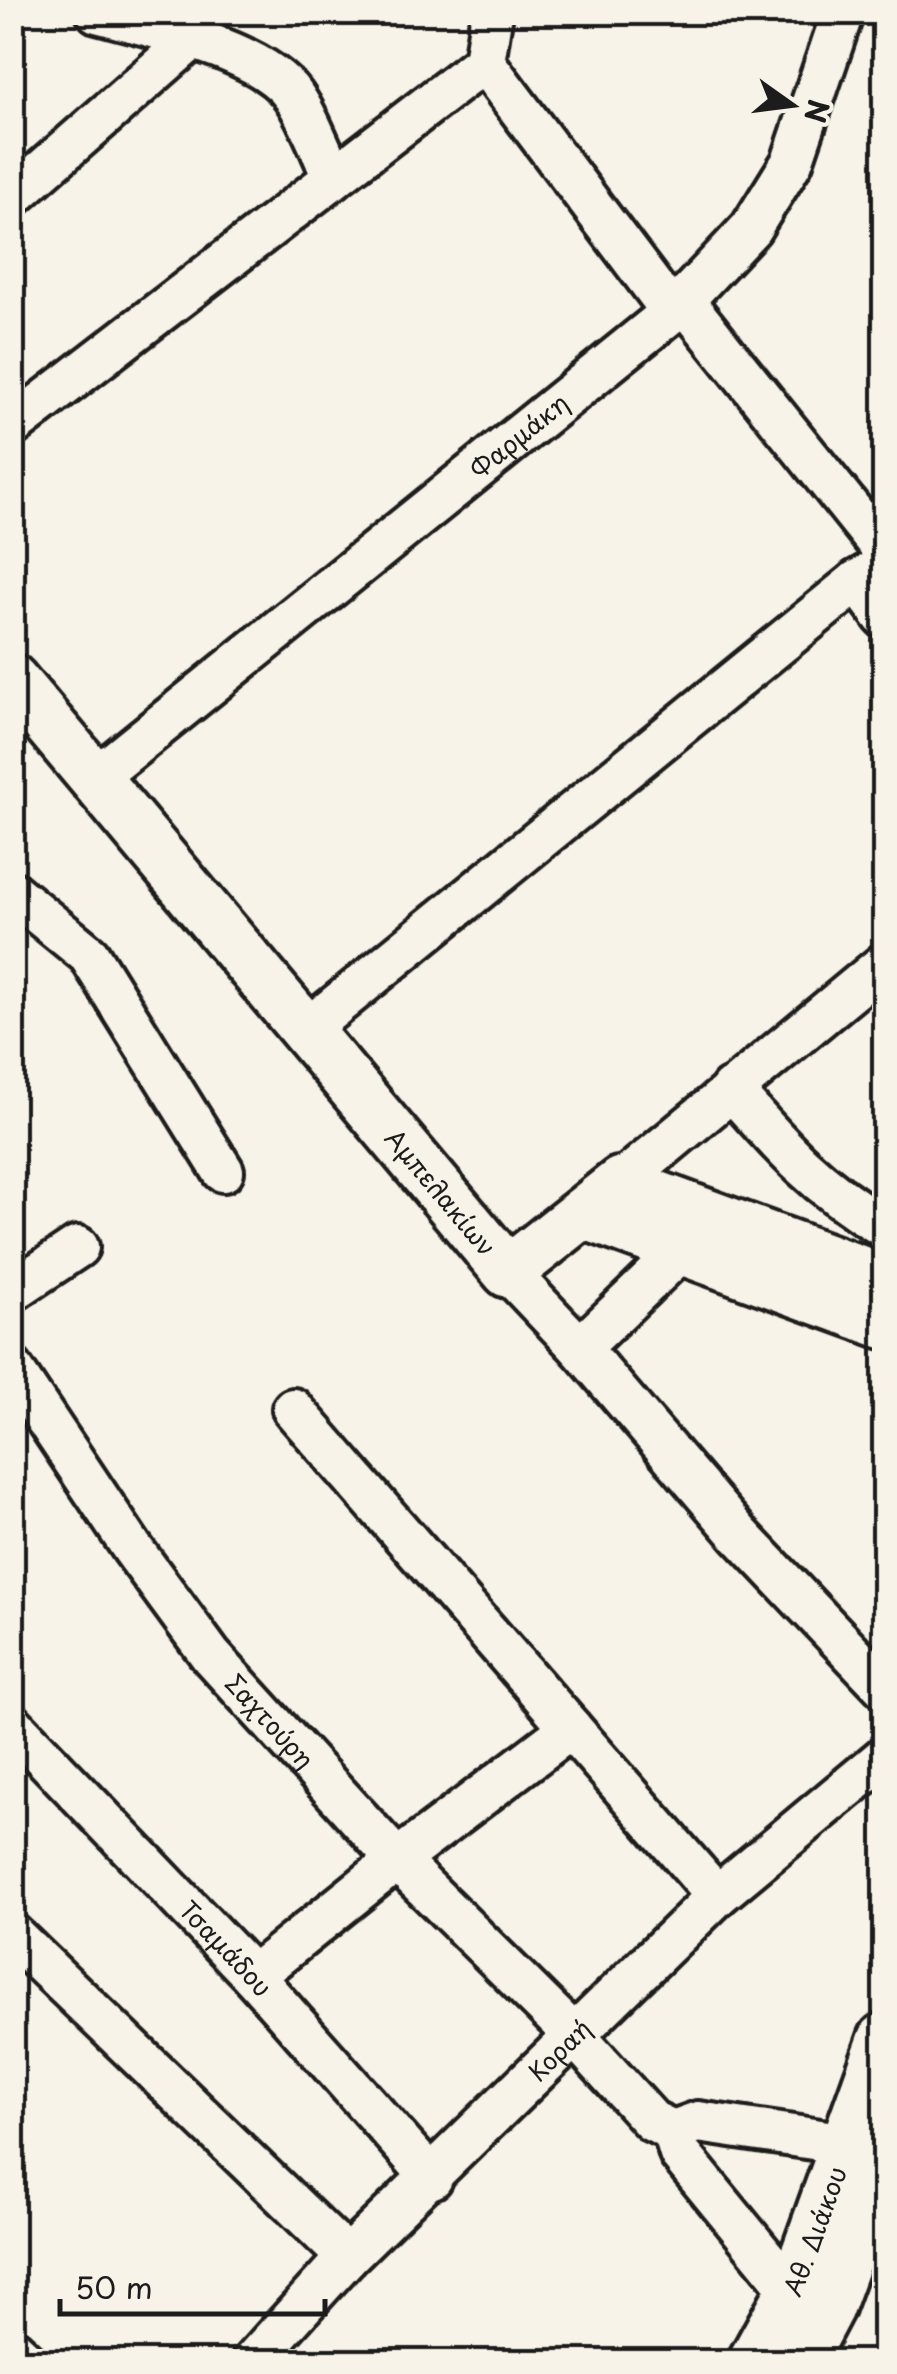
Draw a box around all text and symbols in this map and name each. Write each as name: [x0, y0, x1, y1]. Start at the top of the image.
north arrow: [742, 55, 842, 155]
text: N: [794, 95, 841, 127]
street label: Φαρμάκη: [461, 384, 577, 487]
street label: Αμπελακίων: [377, 1120, 506, 1264]
street label: Σαχτούρη: [217, 1665, 324, 1777]
street label: Τσαμάδου: [171, 1892, 281, 2005]
street label: Κοραή: [519, 2010, 599, 2090]
street label: Αθ. Διάκου: [773, 2161, 856, 2302]
scale bar: [60, 2254, 325, 2316]
text: 50 m: [75, 2264, 153, 2309]

